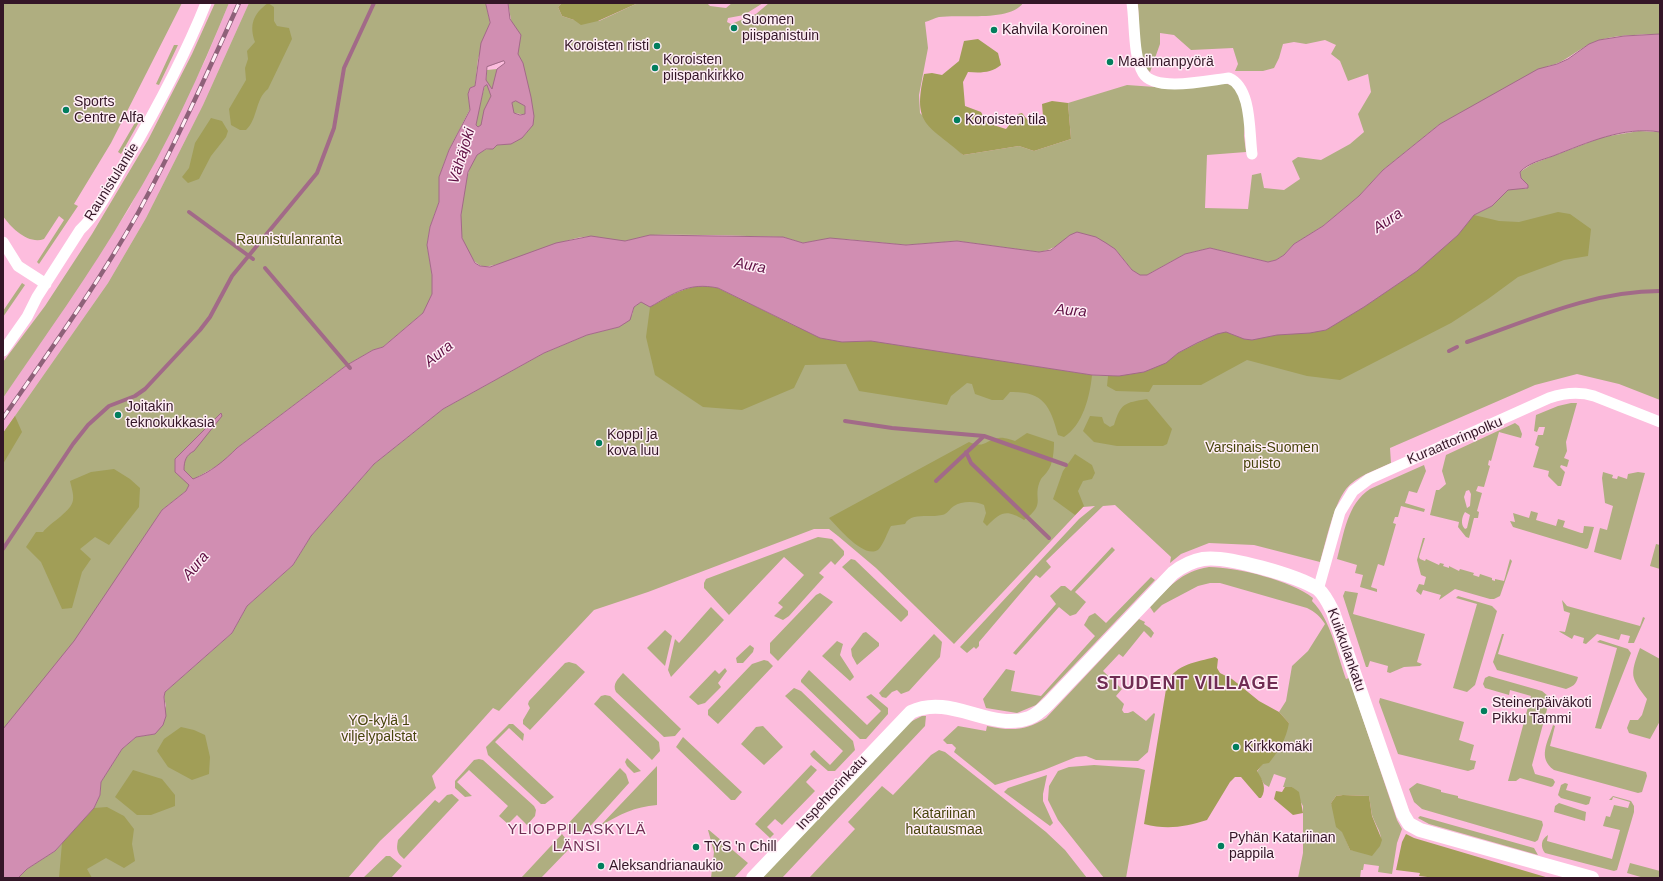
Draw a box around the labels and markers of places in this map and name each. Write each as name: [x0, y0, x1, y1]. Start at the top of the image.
place label: Suomen piispanistuin: [742, 12, 819, 44]
place label: Kahvila Koroinen: [1002, 22, 1108, 38]
marker: Suomen piispanistuin: [729, 23, 739, 33]
marker: Kahvila Koroinen: [989, 25, 999, 35]
place label: Koroisten risti: [564, 38, 649, 54]
marker: Koroisten risti: [652, 41, 662, 51]
place label: Koroisten piispankirkko: [663, 52, 744, 84]
place label: Maailmanpyörä: [1118, 54, 1214, 70]
marker: Maailmanpyörä: [1105, 57, 1115, 67]
marker: Koroisten piispankirkko: [650, 63, 660, 73]
place label: Sports Centre Alfa: [74, 94, 144, 126]
marker: Sports Centre Alfa: [61, 105, 71, 115]
place label: Koroisten tila: [965, 112, 1046, 128]
marker: Koroisten tila: [952, 115, 962, 125]
place label: Joitakin teknokukkasia: [126, 399, 215, 432]
marker: Joitakin teknokukkasia: [113, 410, 123, 420]
place label: Koppi ja kova luu: [607, 427, 659, 460]
marker: Koppi ja kova luu: [594, 438, 604, 448]
place label: Steinerpäiväkoti Pikku Tammi: [1492, 695, 1592, 728]
marker: Steinerpäiväkoti Pikku Tammi: [1479, 706, 1489, 716]
place label: Kirkkomäki: [1244, 739, 1312, 755]
marker: Kirkkomäki: [1231, 742, 1241, 752]
place label: Pyhän Katariinan pappila: [1229, 830, 1336, 862]
place label: TYS 'n Chill: [704, 839, 777, 855]
marker: Pyhän Katariinan pappila: [1216, 841, 1226, 851]
marker: TYS 'n Chill: [691, 842, 701, 852]
place label: Aleksandrianaukio: [609, 858, 723, 874]
marker: Aleksandrianaukio: [596, 861, 606, 871]

